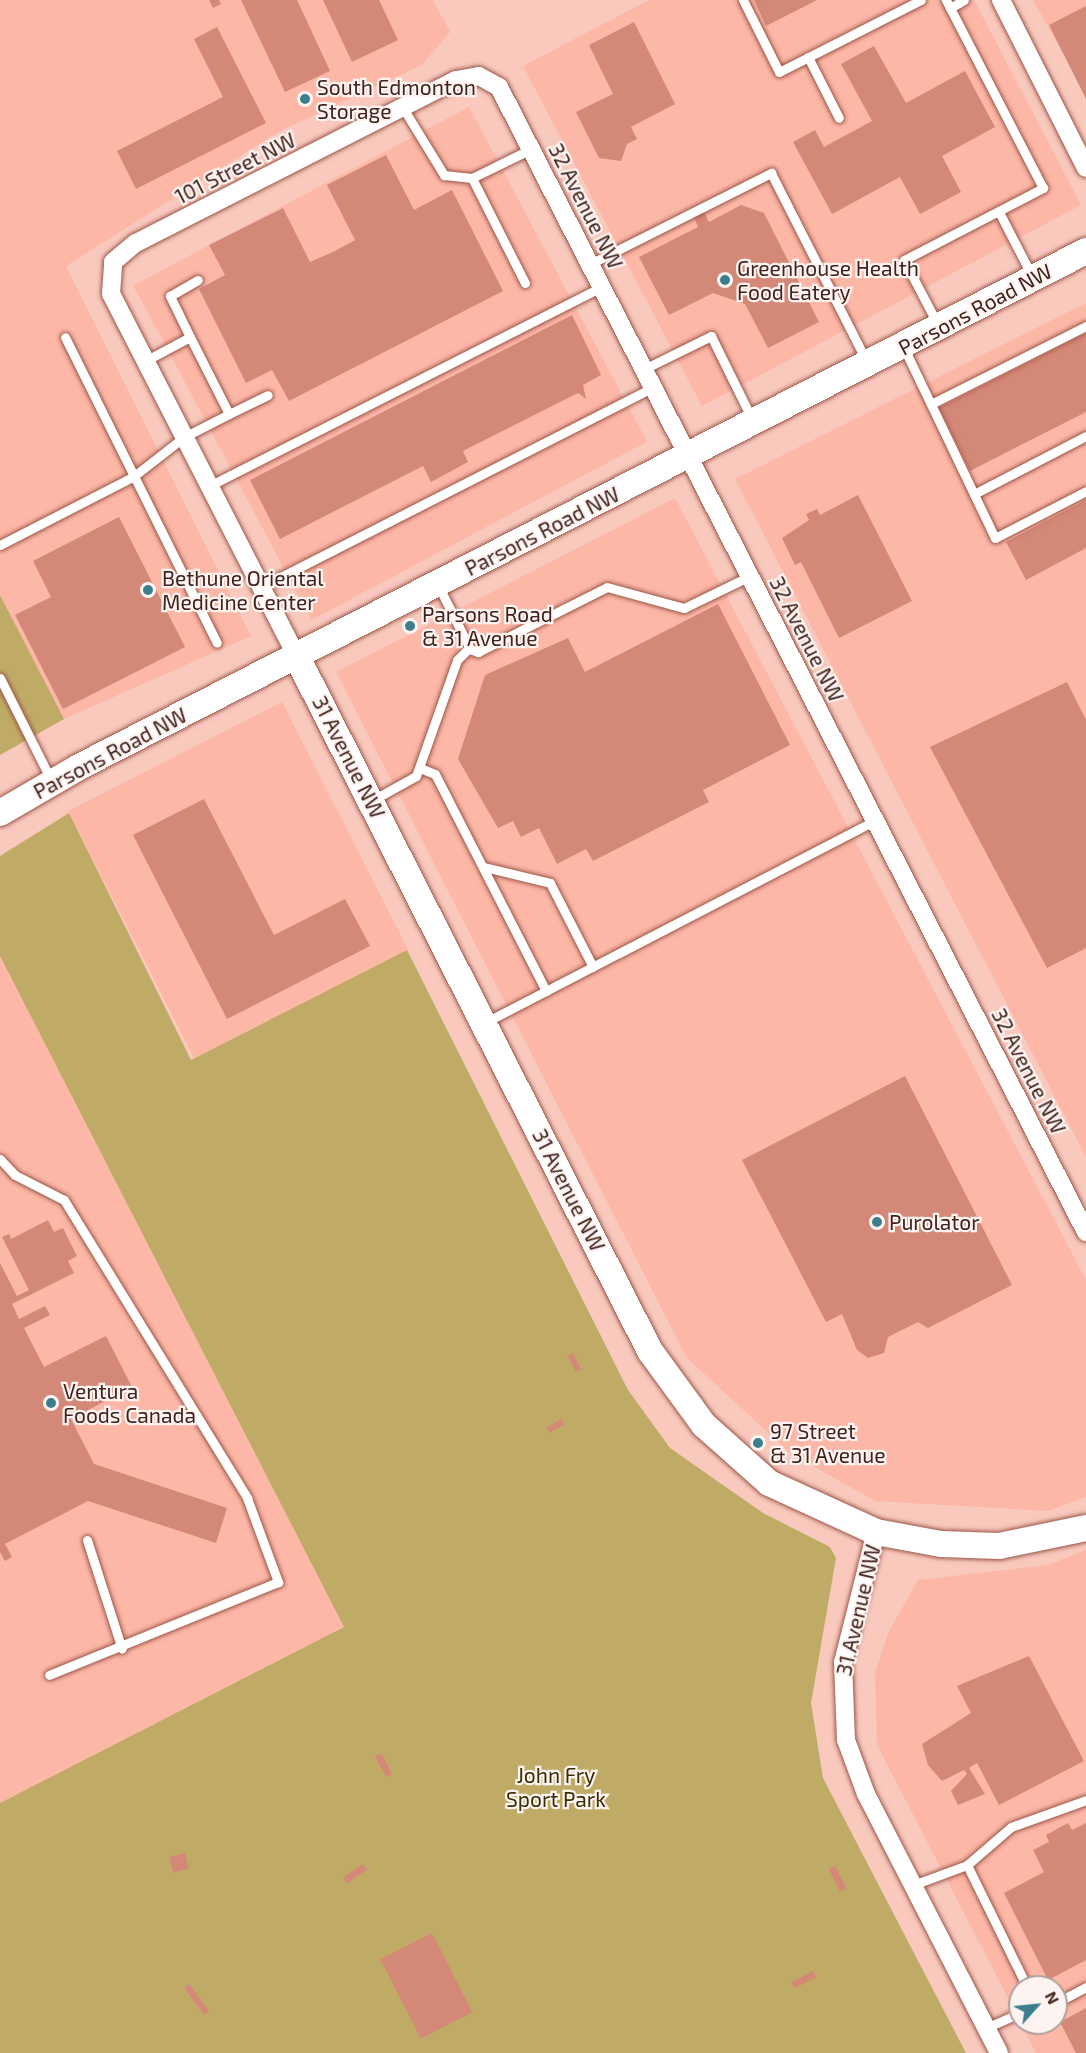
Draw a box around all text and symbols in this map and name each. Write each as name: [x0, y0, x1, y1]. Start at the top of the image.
place label: South Edmonton Storage: [317, 74, 476, 124]
marker: South Edmonton Storage: [298, 92, 312, 106]
street label: 101 Street NW: [171, 127, 299, 209]
street label: 32 Avenue NW: [543, 139, 629, 273]
place label: Greenhouse Health Food Eatery: [737, 255, 919, 305]
street label: Parsons Road NW: [894, 258, 1056, 360]
marker: Greenhouse Health Food Eatery: [718, 273, 732, 287]
street label: Parsons Road NW: [460, 481, 624, 581]
place label: Bethune Oriental Medicine Center: [162, 565, 324, 615]
street label: 32 Avenue NW: [764, 572, 850, 706]
marker: Bethune Oriental Medicine Center: [139, 581, 157, 599]
place label: Parsons Road & 31 Avenue: [422, 601, 553, 651]
marker: Parsons Road & 31 Avenue: [403, 619, 417, 633]
street label: 31 Avenue NW: [307, 691, 391, 823]
street label: Parsons Road NW: [29, 702, 191, 804]
street label: 32 Avenue NW: [986, 1004, 1072, 1138]
street label: 31 Avenue NW: [527, 1124, 611, 1256]
place label: Purolator: [889, 1209, 980, 1235]
marker: Purolator: [870, 1215, 884, 1229]
place label: Ventura Foods Canada: [63, 1378, 196, 1428]
marker: Ventura Foods Canada: [44, 1396, 58, 1410]
place label: 97 Street & 31 Avenue: [770, 1418, 886, 1468]
marker: 97 Street & 31 Avenue: [751, 1436, 765, 1450]
street label: 31 Avenue NW: [831, 1542, 885, 1678]
park label: John Fry Sport Park: [506, 1762, 606, 1812]
north arrow: [1008, 1975, 1068, 2035]
text: N: [1042, 1988, 1064, 2007]

